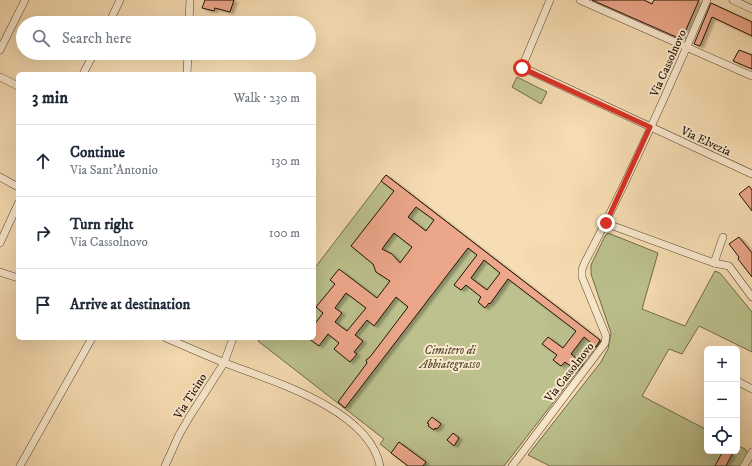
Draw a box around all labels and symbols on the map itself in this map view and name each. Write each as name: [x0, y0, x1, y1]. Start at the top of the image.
street label: Via Cassolnovo: [647, 27, 690, 100]
route start: [513, 59, 531, 77]
street label: Via Elvezia: [677, 123, 734, 160]
route end: [597, 214, 615, 232]
street label: Via Cassolnovo: [541, 339, 598, 406]
park label: Cimitero di Abbiategrasso: [418, 343, 481, 372]
street label: Via Ticino: [170, 371, 210, 423]

